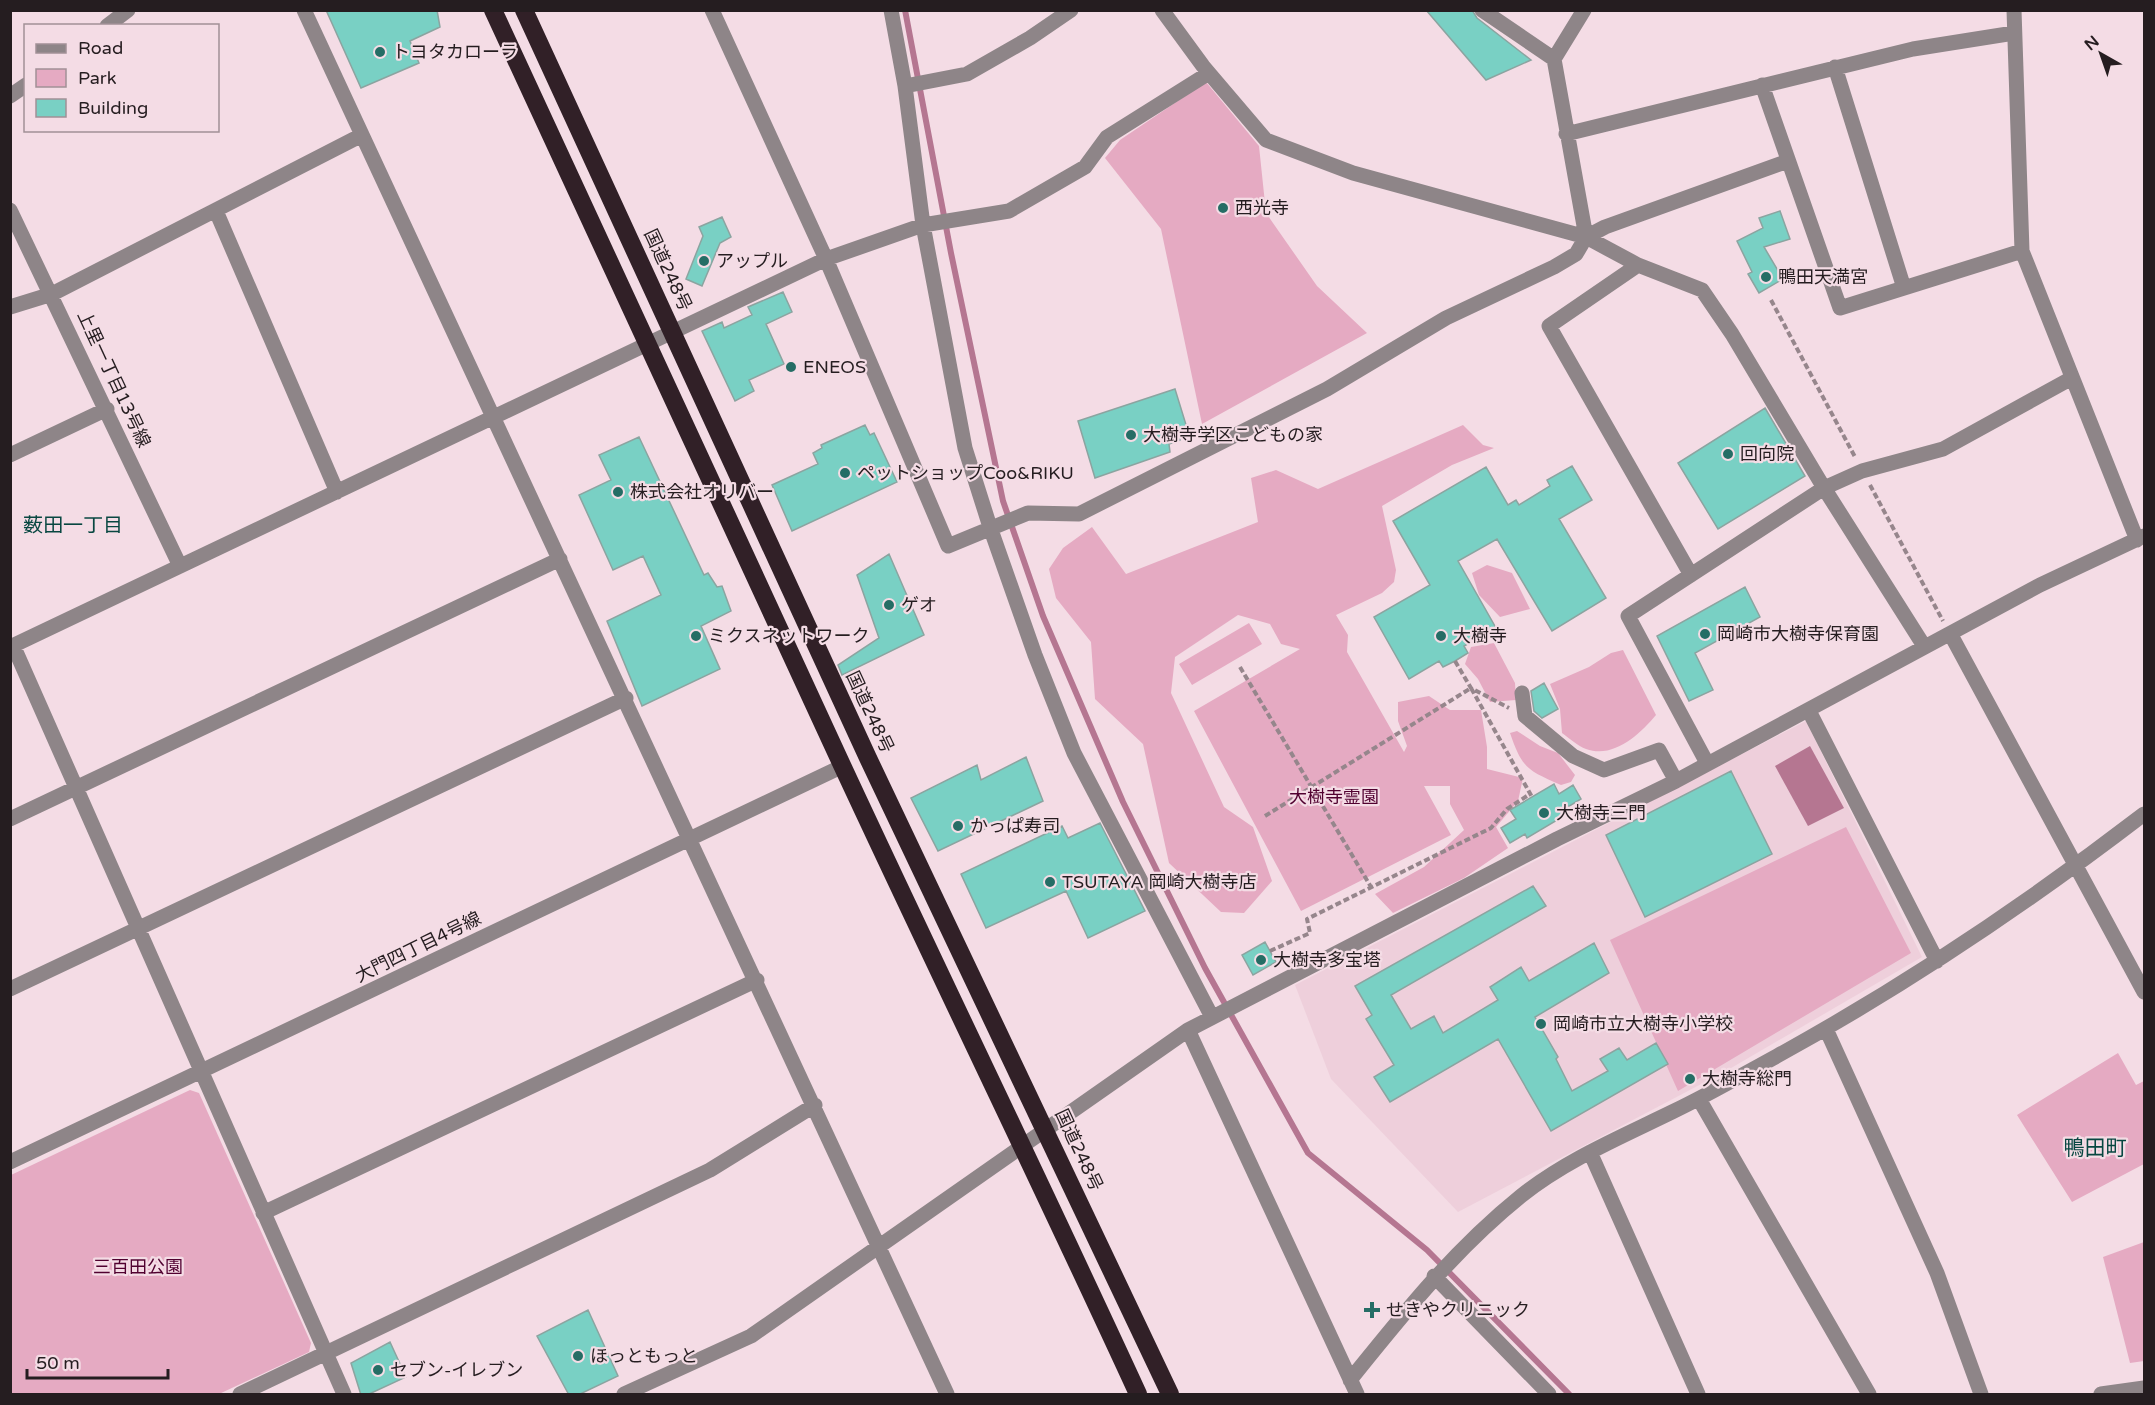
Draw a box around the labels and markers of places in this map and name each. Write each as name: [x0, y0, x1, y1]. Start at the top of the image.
place label: トヨタカローラ: [392, 41, 518, 63]
marker: トヨタカローラ: [373, 45, 387, 59]
place label: 西光寺: [1235, 197, 1289, 219]
marker: 西光寺: [1216, 201, 1230, 215]
place label: アップル: [716, 250, 788, 272]
marker: アップル: [697, 254, 711, 268]
place label: 鴨田天満宮: [1778, 266, 1868, 288]
marker: 鴨田天満宮: [1759, 270, 1773, 284]
place label: ENEOS: [803, 356, 866, 378]
marker: ENEOS: [784, 360, 798, 374]
place label: 大樹寺学区こどもの家: [1143, 424, 1323, 446]
marker: 大樹寺学区こどもの家: [1124, 428, 1138, 442]
place label: 回向院: [1740, 443, 1794, 465]
marker: 回向院: [1721, 447, 1735, 461]
place label: ペットショップCoo&RIKU: [857, 462, 1074, 484]
marker: ペットショップCoo&RIKU: [838, 466, 852, 480]
place label: 株式会社オリバー: [630, 481, 774, 503]
marker: 株式会社オリバー: [611, 485, 625, 499]
place label: ゲオ: [901, 594, 937, 616]
marker: ゲオ: [882, 598, 896, 612]
place label: 岡崎市大樹寺保育園: [1717, 623, 1879, 645]
place label: ミクスネットワーク: [708, 625, 869, 647]
place label: 大樹寺: [1453, 625, 1507, 647]
marker: 岡崎市大樹寺保育園: [1698, 627, 1712, 641]
marker: ミクスネットワーク: [689, 629, 703, 643]
marker: 大樹寺: [1434, 629, 1448, 643]
place label: 大樹寺三門: [1556, 802, 1646, 824]
marker: 大樹寺三門: [1537, 806, 1551, 820]
place label: かっぱ寿司: [970, 815, 1060, 837]
marker: かっぱ寿司: [951, 819, 965, 833]
place label: TSUTAYA 岡崎大樹寺店: [1062, 871, 1256, 893]
marker: TSUTAYA 岡崎大樹寺店: [1043, 875, 1057, 889]
place label: 大樹寺多宝塔: [1273, 949, 1381, 971]
marker: 大樹寺多宝塔: [1254, 953, 1268, 967]
place label: 岡崎市立大樹寺小学校: [1553, 1013, 1733, 1035]
marker: 岡崎市立大樹寺小学校: [1534, 1017, 1548, 1031]
place label: 大樹寺総門: [1702, 1068, 1792, 1090]
marker: 大樹寺総門: [1683, 1072, 1697, 1086]
place label: せきやクリニック: [1386, 1299, 1530, 1321]
marker: せきやクリニック: [1363, 1301, 1381, 1319]
place label: ほっともっと: [590, 1345, 698, 1367]
marker: ほっともっと: [571, 1349, 585, 1363]
place label: セブン-イレブン: [390, 1359, 523, 1381]
marker: セブン-イレブン: [371, 1363, 385, 1377]

